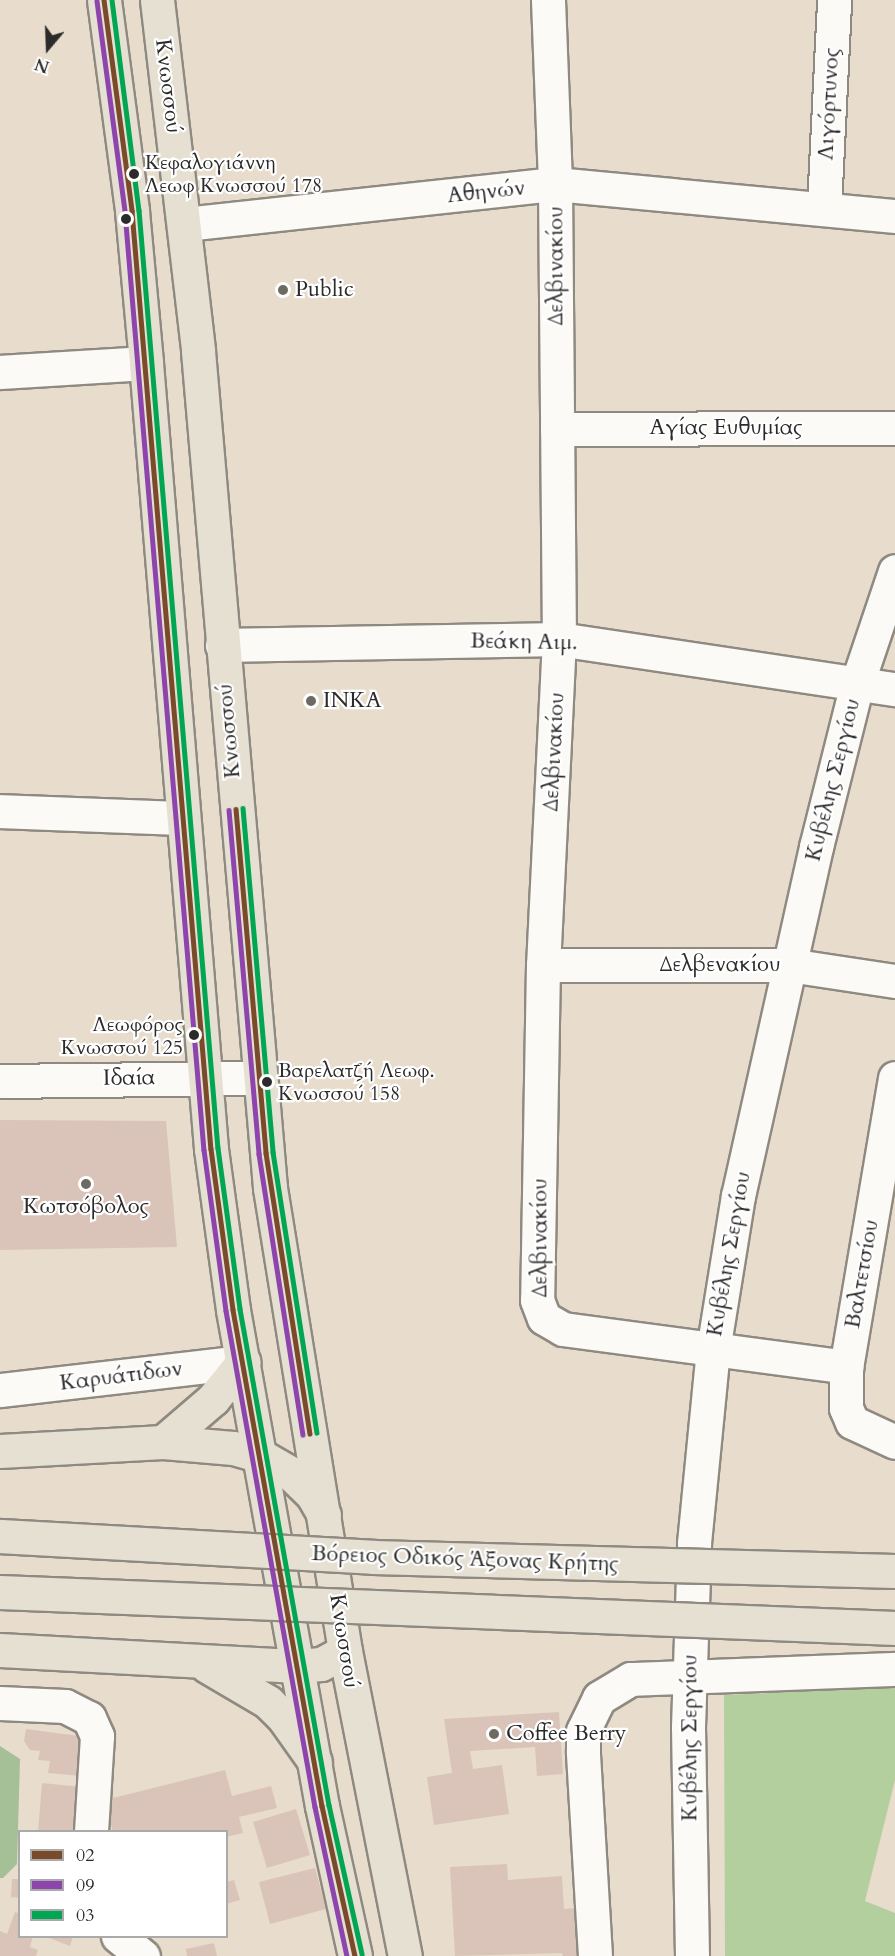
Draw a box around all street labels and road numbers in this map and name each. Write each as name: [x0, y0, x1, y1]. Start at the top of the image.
street label: Κνωσσού: [149, 37, 187, 135]
street label: Λιγόρτυνος: [813, 47, 845, 161]
street label: Αθηνών: [446, 175, 526, 209]
street label: Δελβινακίου: [543, 206, 569, 326]
street label: Αγίας Ευθυμίας: [650, 415, 802, 441]
street label: Βεάκη Αιμ.: [470, 628, 578, 656]
street label: Κνωσσού: [212, 683, 246, 779]
street label: Δελβινακίου: [538, 692, 570, 812]
street label: Κυβέλης Σεργίου: [800, 696, 866, 864]
street label: Δελβενακίου: [660, 952, 780, 978]
street label: Ιδαία: [103, 1064, 155, 1092]
street label: Κυβέλης Σεργίου: [702, 1170, 756, 1338]
street label: Δελβινακίου: [527, 1178, 553, 1298]
street label: Βαλτετσίου: [839, 1218, 885, 1330]
street label: Καρυάτιδων: [58, 1355, 184, 1397]
street label: Βόρειος Οδικός Άξονας Κρήτης: [311, 1540, 619, 1578]
street label: Κνωσσού: [324, 1592, 364, 1690]
street label: Κυβέλης Σεργίου: [677, 1655, 703, 1821]

